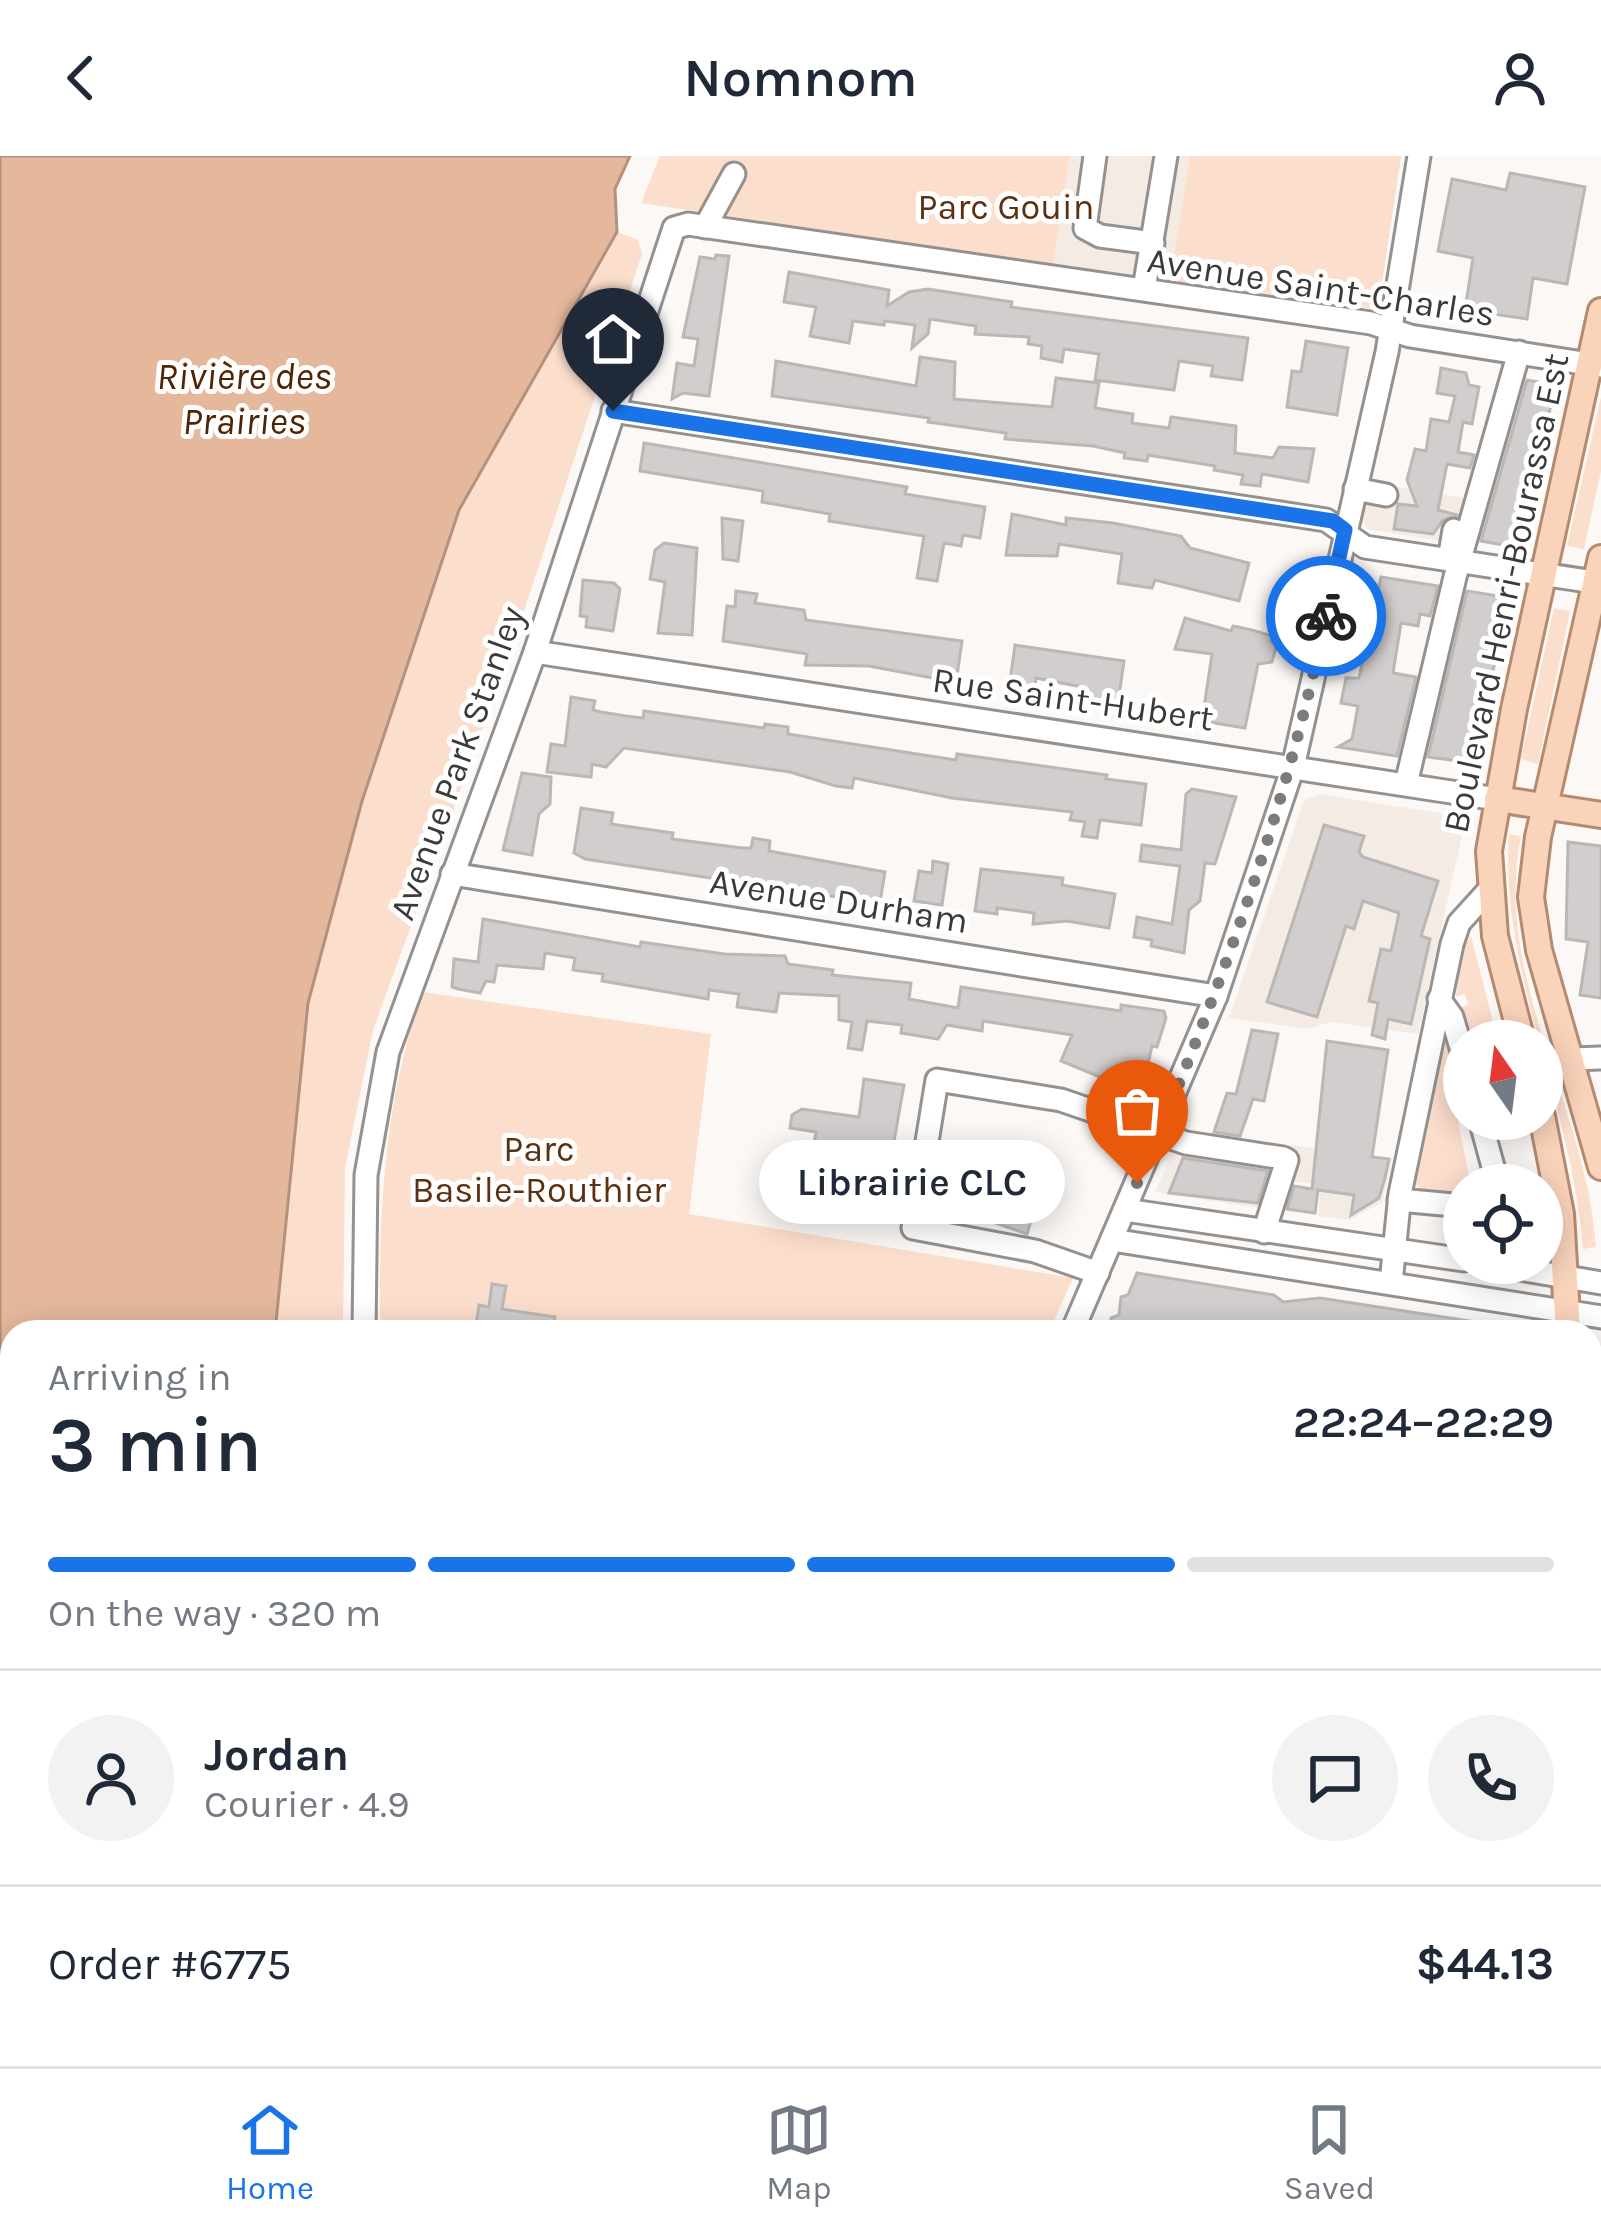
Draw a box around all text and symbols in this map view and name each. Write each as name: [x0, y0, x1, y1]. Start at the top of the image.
icon: back: [48, 45, 114, 111]
icon: person: [1487, 45, 1553, 111]
text: Nomnom: [683, 46, 918, 110]
park label: Parc Gouin: [918, 186, 1095, 228]
street label: Avenue Saint-Charles: [1144, 239, 1498, 335]
pin: [562, 288, 664, 411]
icon: home: [580, 306, 646, 372]
street label: Boulevard Henri-Bourassa Est: [1435, 349, 1577, 837]
water label: Rivière des Prairies: [156, 353, 332, 444]
courier: [1266, 556, 1386, 676]
icon: bike: [1293, 583, 1359, 649]
street label: Avenue Park Stanley: [381, 600, 533, 926]
street label: Rue Saint-Hubert: [930, 658, 1216, 740]
street label: Avenue Durham: [707, 860, 971, 942]
north arrow: [1443, 1020, 1563, 1140]
map controls: [1443, 1020, 1563, 1284]
pin: [1086, 1060, 1188, 1183]
icon: bag: [1104, 1078, 1170, 1144]
park label: Parc Basile-Routhier: [412, 1128, 667, 1211]
callout: Librairie CLC: [759, 1141, 1065, 1225]
text: Librairie CLC: [797, 1159, 1027, 1205]
button: locate: [1443, 1164, 1563, 1284]
text: Arriving in: [48, 1354, 231, 1400]
text: 22:24–22:29: [1293, 1396, 1554, 1448]
text: 3 min: [48, 1399, 262, 1491]
text: On the way · 320 m: [48, 1590, 381, 1636]
button: person: [48, 1715, 174, 1841]
button: chat: [1272, 1715, 1398, 1841]
button: phone: [1428, 1715, 1554, 1841]
text: Jordan: [204, 1729, 349, 1781]
text: Courier · 4.9: [204, 1781, 410, 1827]
text: Order #6775: [48, 1938, 292, 1990]
text: $44.13: [1416, 1938, 1554, 1990]
tab: Home: [226, 2097, 314, 2207]
tab: Map: [766, 2097, 832, 2207]
tab: Saved: [1284, 2097, 1375, 2207]

